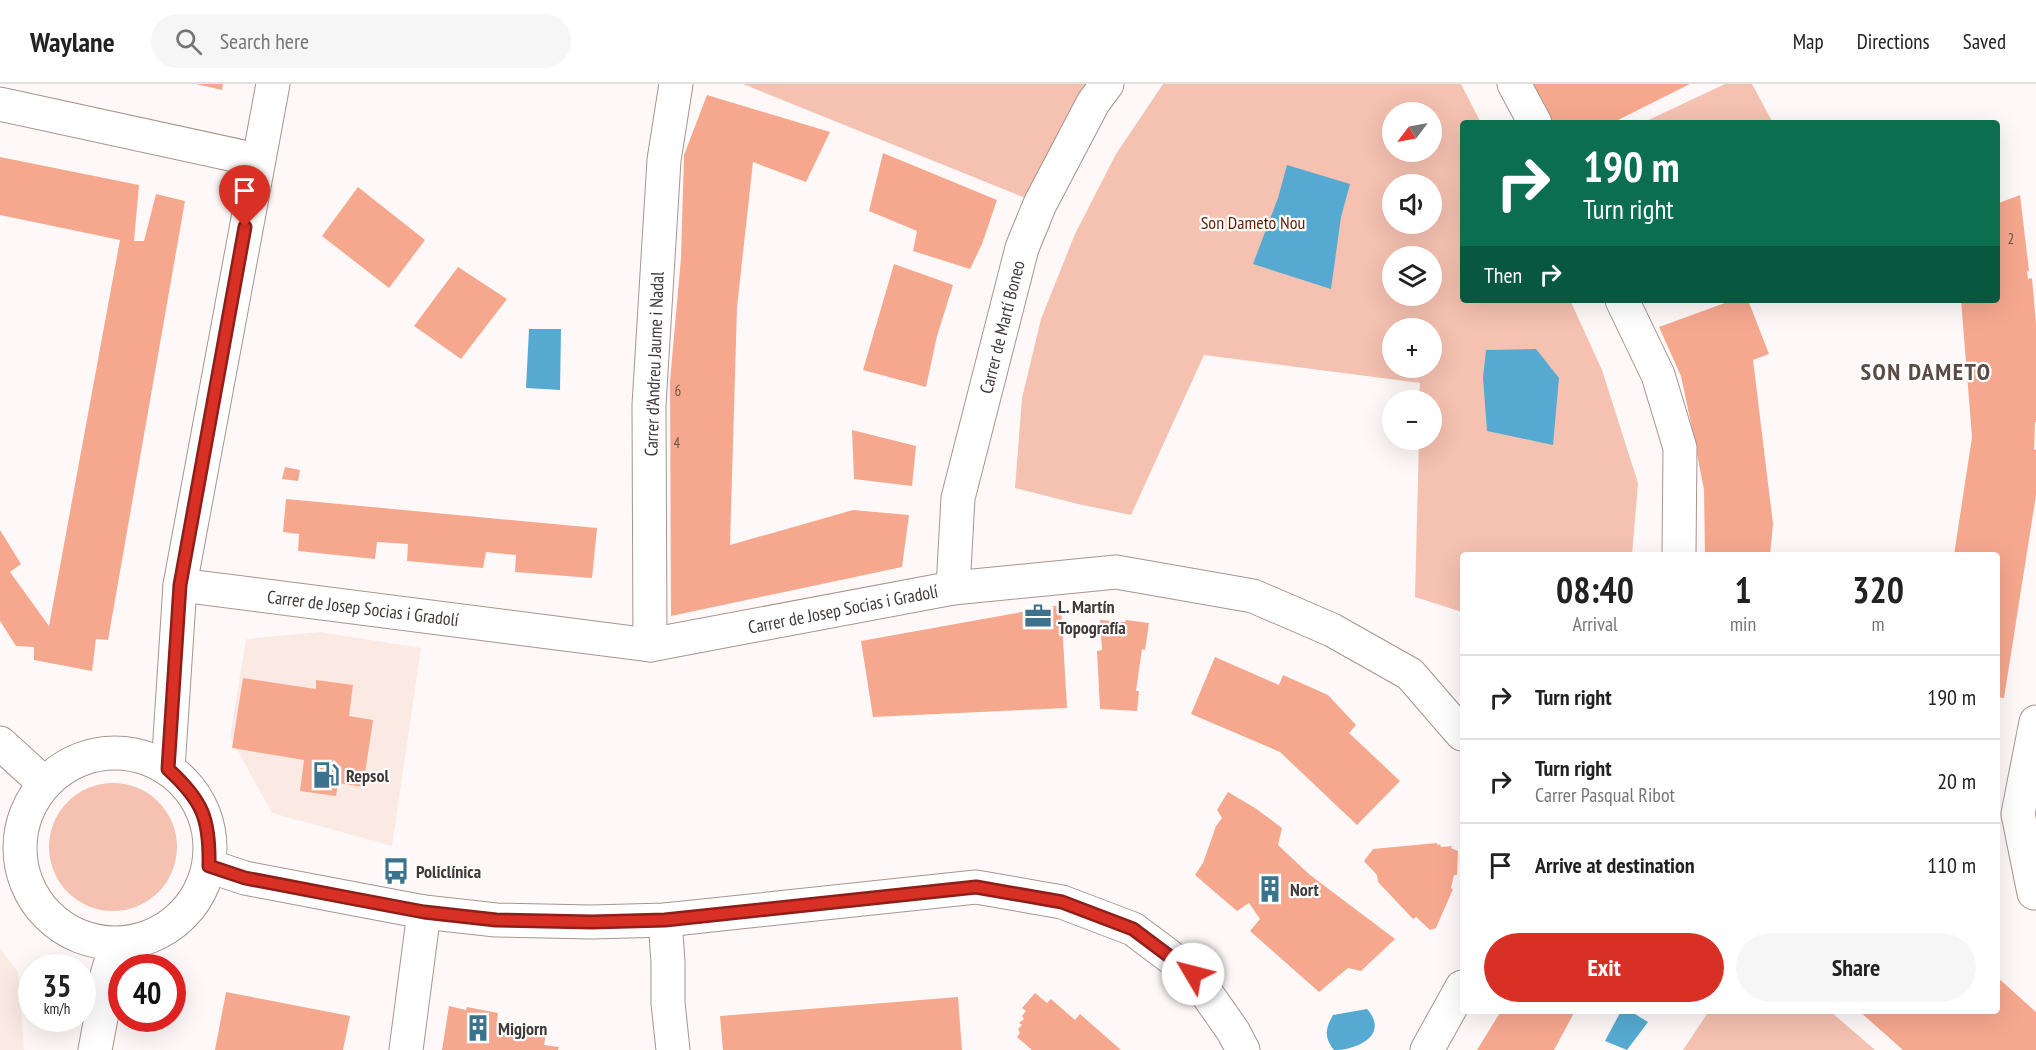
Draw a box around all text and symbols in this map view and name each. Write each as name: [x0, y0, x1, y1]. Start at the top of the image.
search box: [151, 14, 571, 68]
text: Waylane: [30, 23, 115, 60]
icon: search: [172, 25, 205, 58]
text: Search here: [220, 27, 309, 55]
text: Map: [1793, 28, 1824, 55]
text: Directions: [1857, 28, 1930, 55]
text: Saved: [1963, 28, 2006, 55]
north arrow: [1382, 102, 1442, 162]
map controls: [1382, 102, 1442, 450]
text: 190 m: [1583, 139, 1680, 194]
icon: right: [1484, 144, 1562, 222]
pin: [219, 165, 270, 227]
icon: arrive: [228, 174, 261, 207]
button: sound: [1382, 174, 1442, 234]
text: Turn right: [1583, 192, 1674, 226]
park label: Son Dameto Nou: [1201, 211, 1305, 234]
house number: 2: [2008, 229, 2014, 248]
button: layers: [1382, 246, 1442, 306]
street label: Carrer de Martí Boneo: [974, 258, 1030, 396]
icon: right: [1534, 258, 1567, 291]
text: Then: [1484, 261, 1522, 289]
street label: Carrer d'Andreu Jaume i Nadal: [639, 270, 669, 457]
button: +: [1382, 318, 1442, 378]
district label: SON DAMETO: [1860, 356, 1992, 387]
house number: 6: [675, 381, 682, 400]
button: −: [1382, 390, 1442, 450]
house number: 4: [674, 433, 681, 452]
text: 08:40: [1556, 566, 1634, 613]
text: 1: [1734, 566, 1752, 613]
text: 320: [1852, 566, 1904, 613]
street label: Carrer de Josep Socias i Gradolí: [746, 579, 940, 639]
street label: Carrer de Josep Socias i Gradolí: [266, 585, 460, 631]
place label: L. Martín Topografía: [1058, 595, 1126, 639]
office icon: L. Martín Topografía: [1023, 601, 1053, 631]
text: Arrival: [1572, 611, 1618, 637]
text: min: [1730, 611, 1756, 637]
text: m: [1872, 611, 1885, 637]
icon: right: [1484, 681, 1517, 714]
text: Turn right: [1535, 683, 1612, 711]
text: 190 m: [1927, 683, 1976, 711]
text: Turn right: [1535, 754, 1612, 782]
fuel station icon: Repsol: [311, 760, 341, 790]
place label: Repsol: [346, 764, 389, 787]
icon: right: [1484, 765, 1517, 798]
text: 20 m: [1937, 767, 1976, 795]
text: Carrer Pasqual Ribot: [1535, 782, 1675, 808]
icon: arrive: [1484, 849, 1517, 882]
text: Arrive at destination: [1535, 851, 1695, 879]
text: 110 m: [1927, 851, 1976, 879]
bus stop icon: Policlínica: [381, 856, 411, 886]
place label: Policlínica: [416, 860, 481, 883]
building icon: Nort: [1255, 874, 1285, 904]
place label: Nort: [1290, 878, 1319, 901]
button: Exit: [1484, 933, 1724, 1002]
button: Share: [1736, 933, 1976, 1002]
position arrow: [1161, 942, 1225, 1006]
speed limit sign: 40: [108, 954, 186, 1032]
text: 35: [43, 966, 71, 1005]
text: km/h: [44, 999, 70, 1018]
building icon: Migjorn: [463, 1013, 493, 1043]
place label: Migjorn: [498, 1017, 547, 1040]

